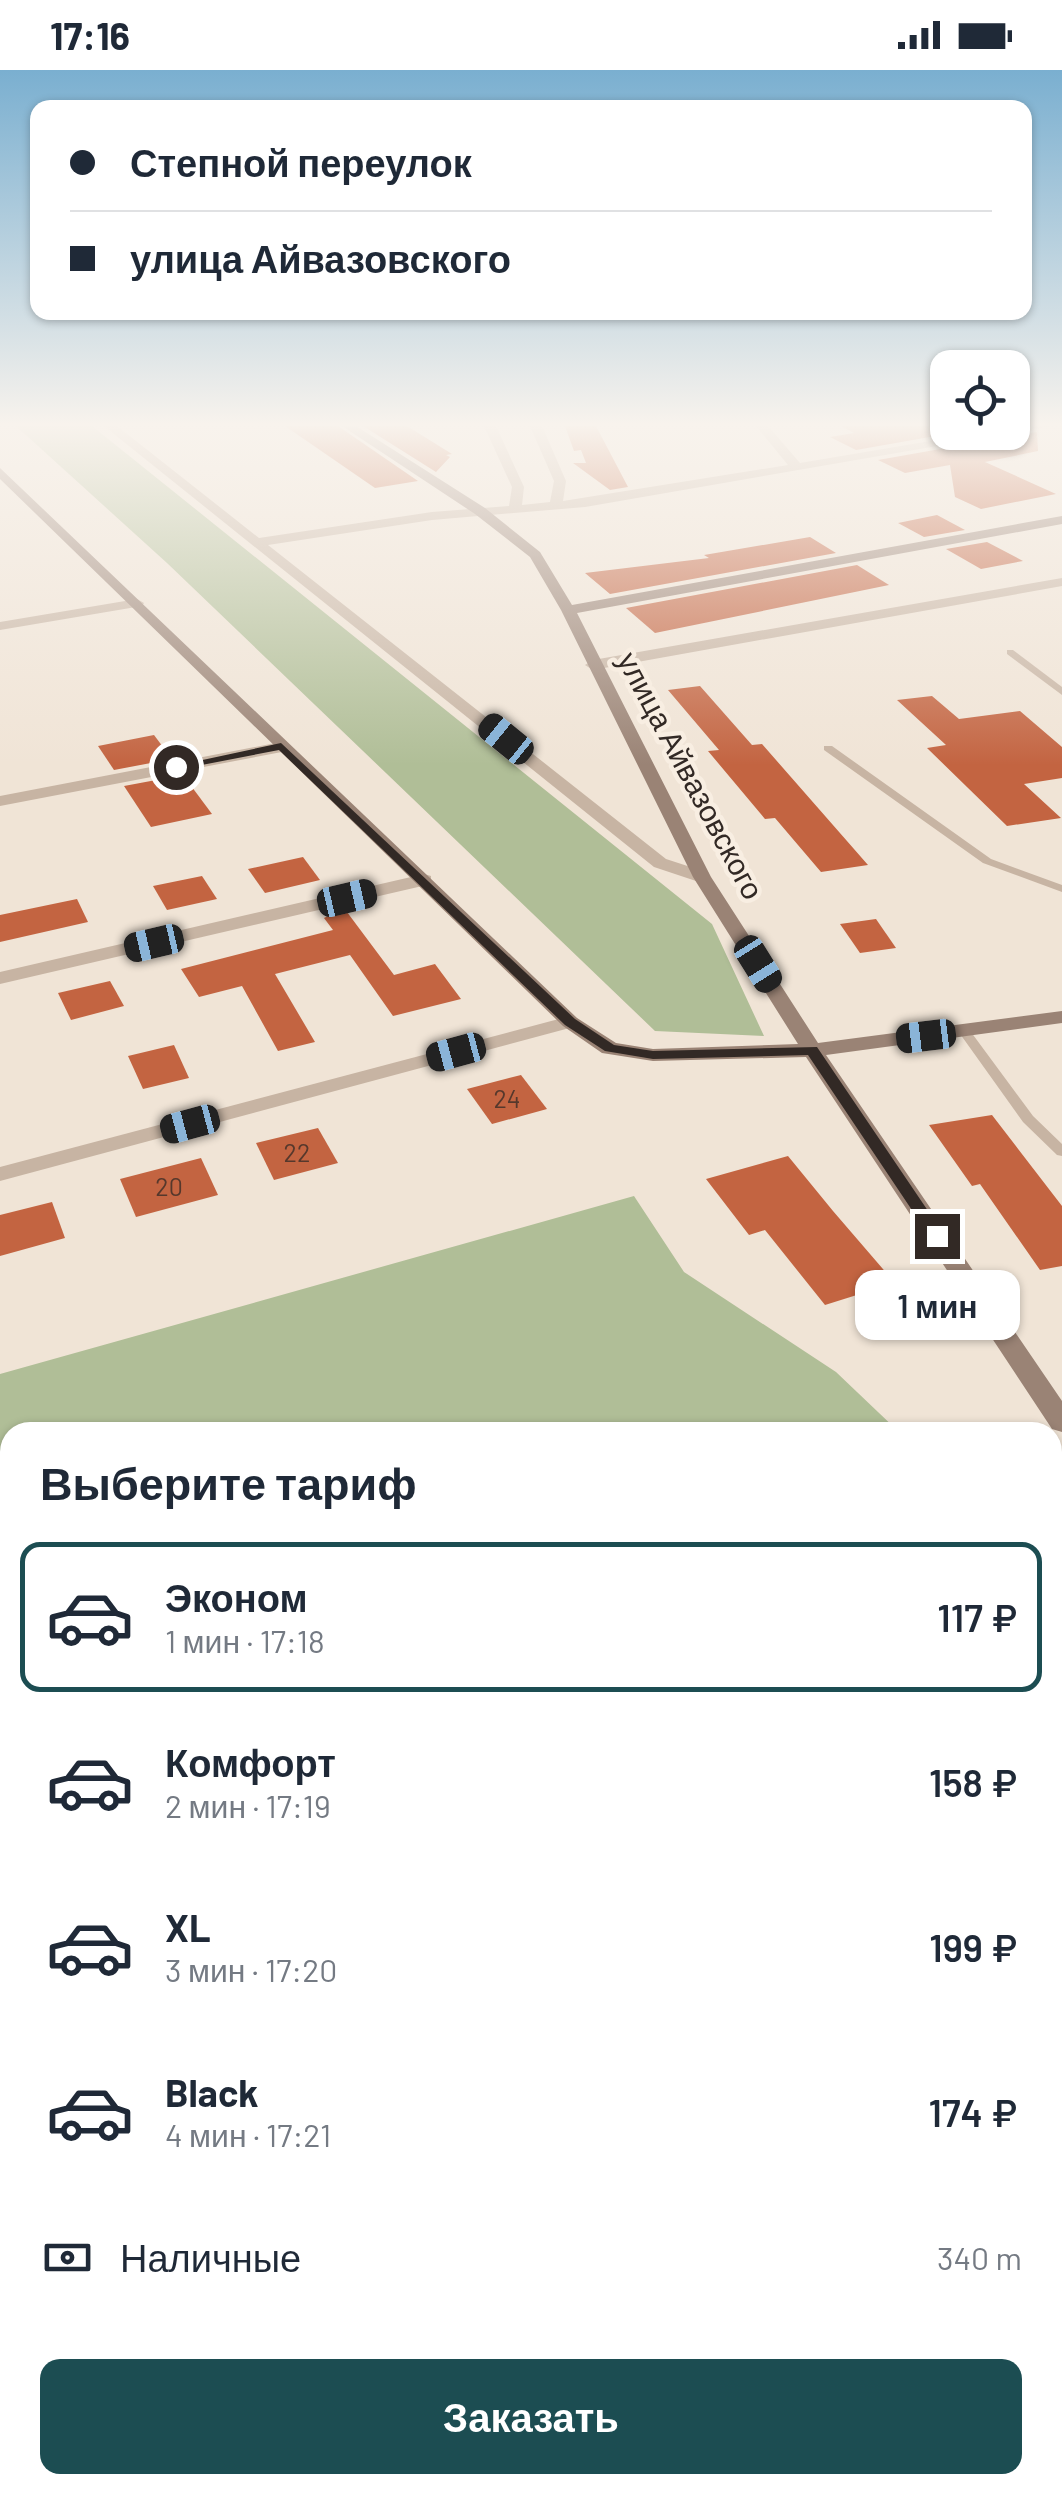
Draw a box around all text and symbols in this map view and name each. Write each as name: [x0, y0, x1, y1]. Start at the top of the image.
text: 17:16: [50, 12, 130, 58]
text: Степной переулок: [130, 139, 472, 185]
text: улица Айвазовского: [130, 235, 511, 281]
map controls: [930, 350, 1030, 450]
button: locate: [930, 350, 1030, 450]
street label: улица Айвазовского: [611, 645, 772, 905]
car: [473, 708, 539, 770]
route start: [154, 745, 199, 790]
car: [314, 877, 380, 919]
car: [121, 922, 187, 964]
car: [729, 931, 787, 997]
car: [894, 1017, 958, 1055]
car: [423, 1030, 489, 1074]
house number: 24: [493, 1083, 521, 1113]
car: [157, 1102, 223, 1146]
house number: 22: [284, 1137, 310, 1167]
house number: 20: [155, 1171, 183, 1201]
route end: [915, 1214, 960, 1259]
callout: 1 мин: [854, 1271, 1020, 1341]
text: 1 мин: [897, 1286, 978, 1324]
text: Выберите тариф: [40, 1455, 417, 1509]
icon: car: [45, 1572, 135, 1662]
text: Эконом: [165, 1574, 308, 1620]
text: 117 ₽: [937, 1594, 1017, 1640]
text: 1 мин · 17:18: [165, 1621, 325, 1659]
icon: car: [45, 1737, 135, 1827]
text: Комфорт: [165, 1739, 336, 1785]
text: 158 ₽: [929, 1759, 1017, 1805]
text: 2 мин · 17:19: [165, 1786, 331, 1824]
icon: car: [45, 1902, 135, 1992]
text: XL: [165, 1904, 211, 1950]
text: 199 ₽: [929, 1924, 1017, 1970]
text: 3 мин · 17:20: [165, 1950, 337, 1988]
icon: car: [45, 2067, 135, 2157]
text: Black: [165, 2069, 259, 2115]
text: 174 ₽: [929, 2089, 1017, 2135]
text: 4 мин · 17:21: [165, 2115, 331, 2153]
icon: cash: [40, 2230, 95, 2285]
text: Наличные: [120, 2234, 301, 2280]
text: 340 m: [937, 2238, 1022, 2276]
button: Заказать: [40, 2359, 1022, 2474]

